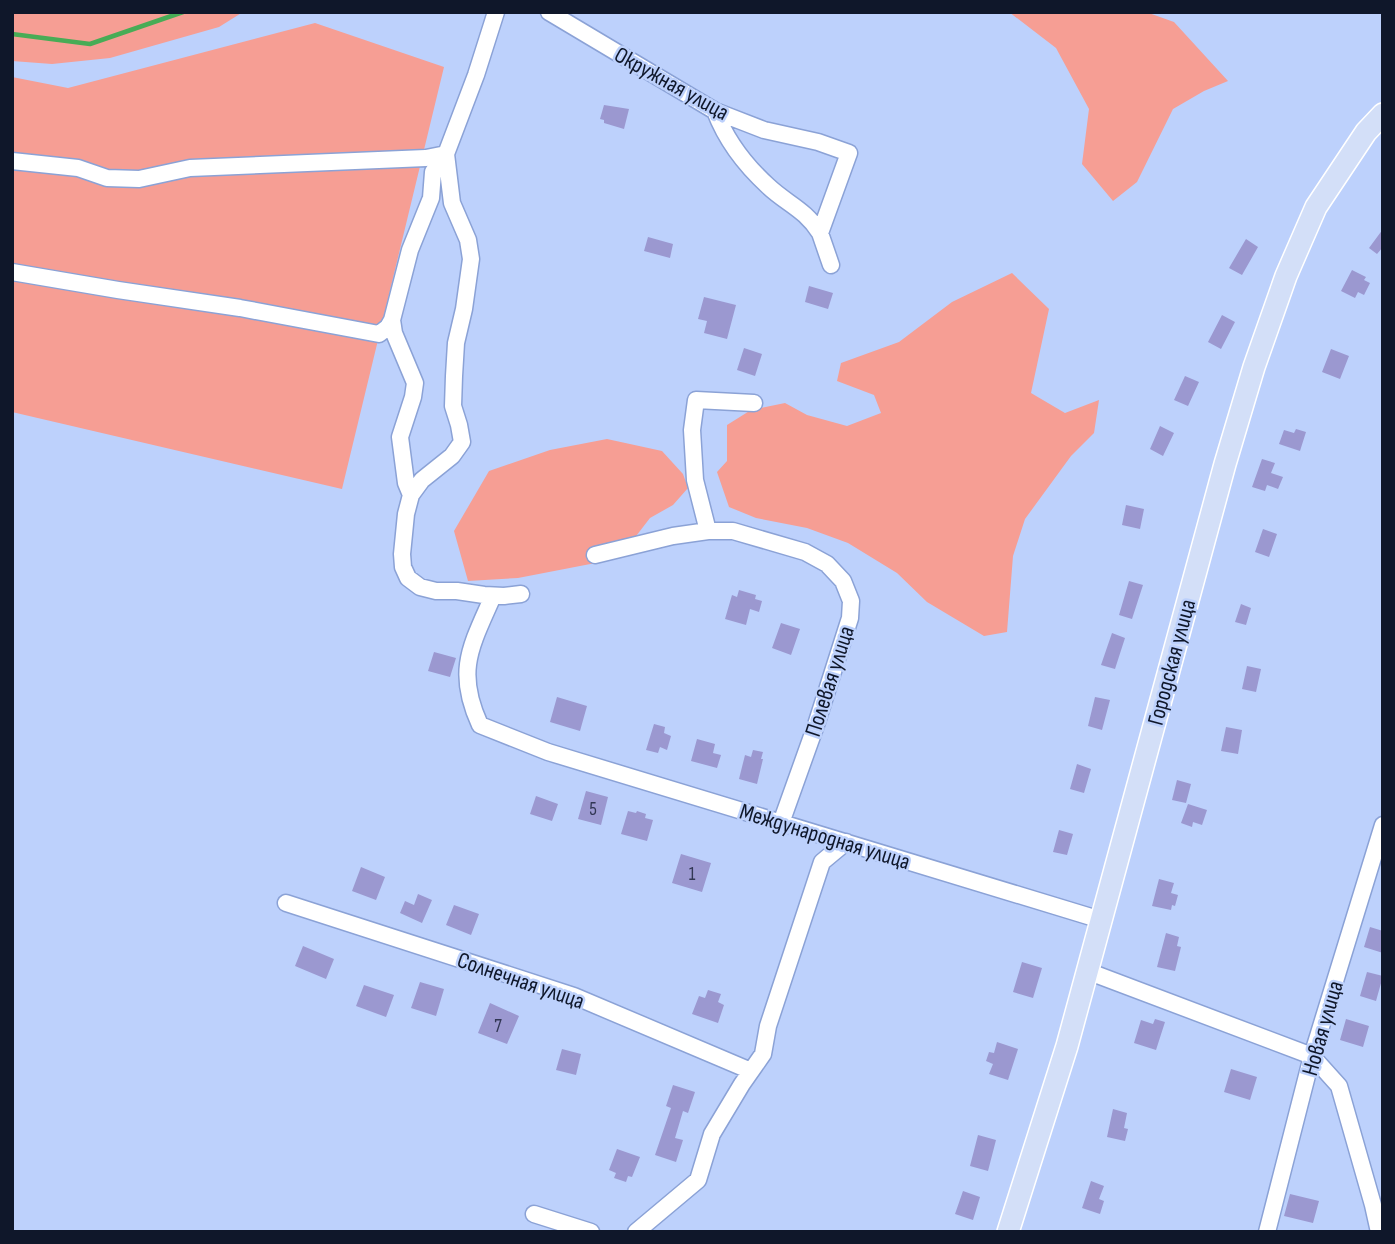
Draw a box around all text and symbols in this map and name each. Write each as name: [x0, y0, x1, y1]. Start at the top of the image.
street label: Окружная улица: [609, 41, 734, 127]
street label: Городская улица: [1142, 596, 1202, 728]
street label: Полевая улица: [799, 623, 861, 740]
house number: 5: [589, 798, 597, 821]
street label: Международная улица: [736, 798, 913, 876]
house number: 1: [689, 863, 696, 886]
street label: Солнечная улица: [453, 946, 588, 1016]
street label: Новая улица: [1296, 978, 1350, 1079]
house number: 7: [494, 1015, 502, 1038]

